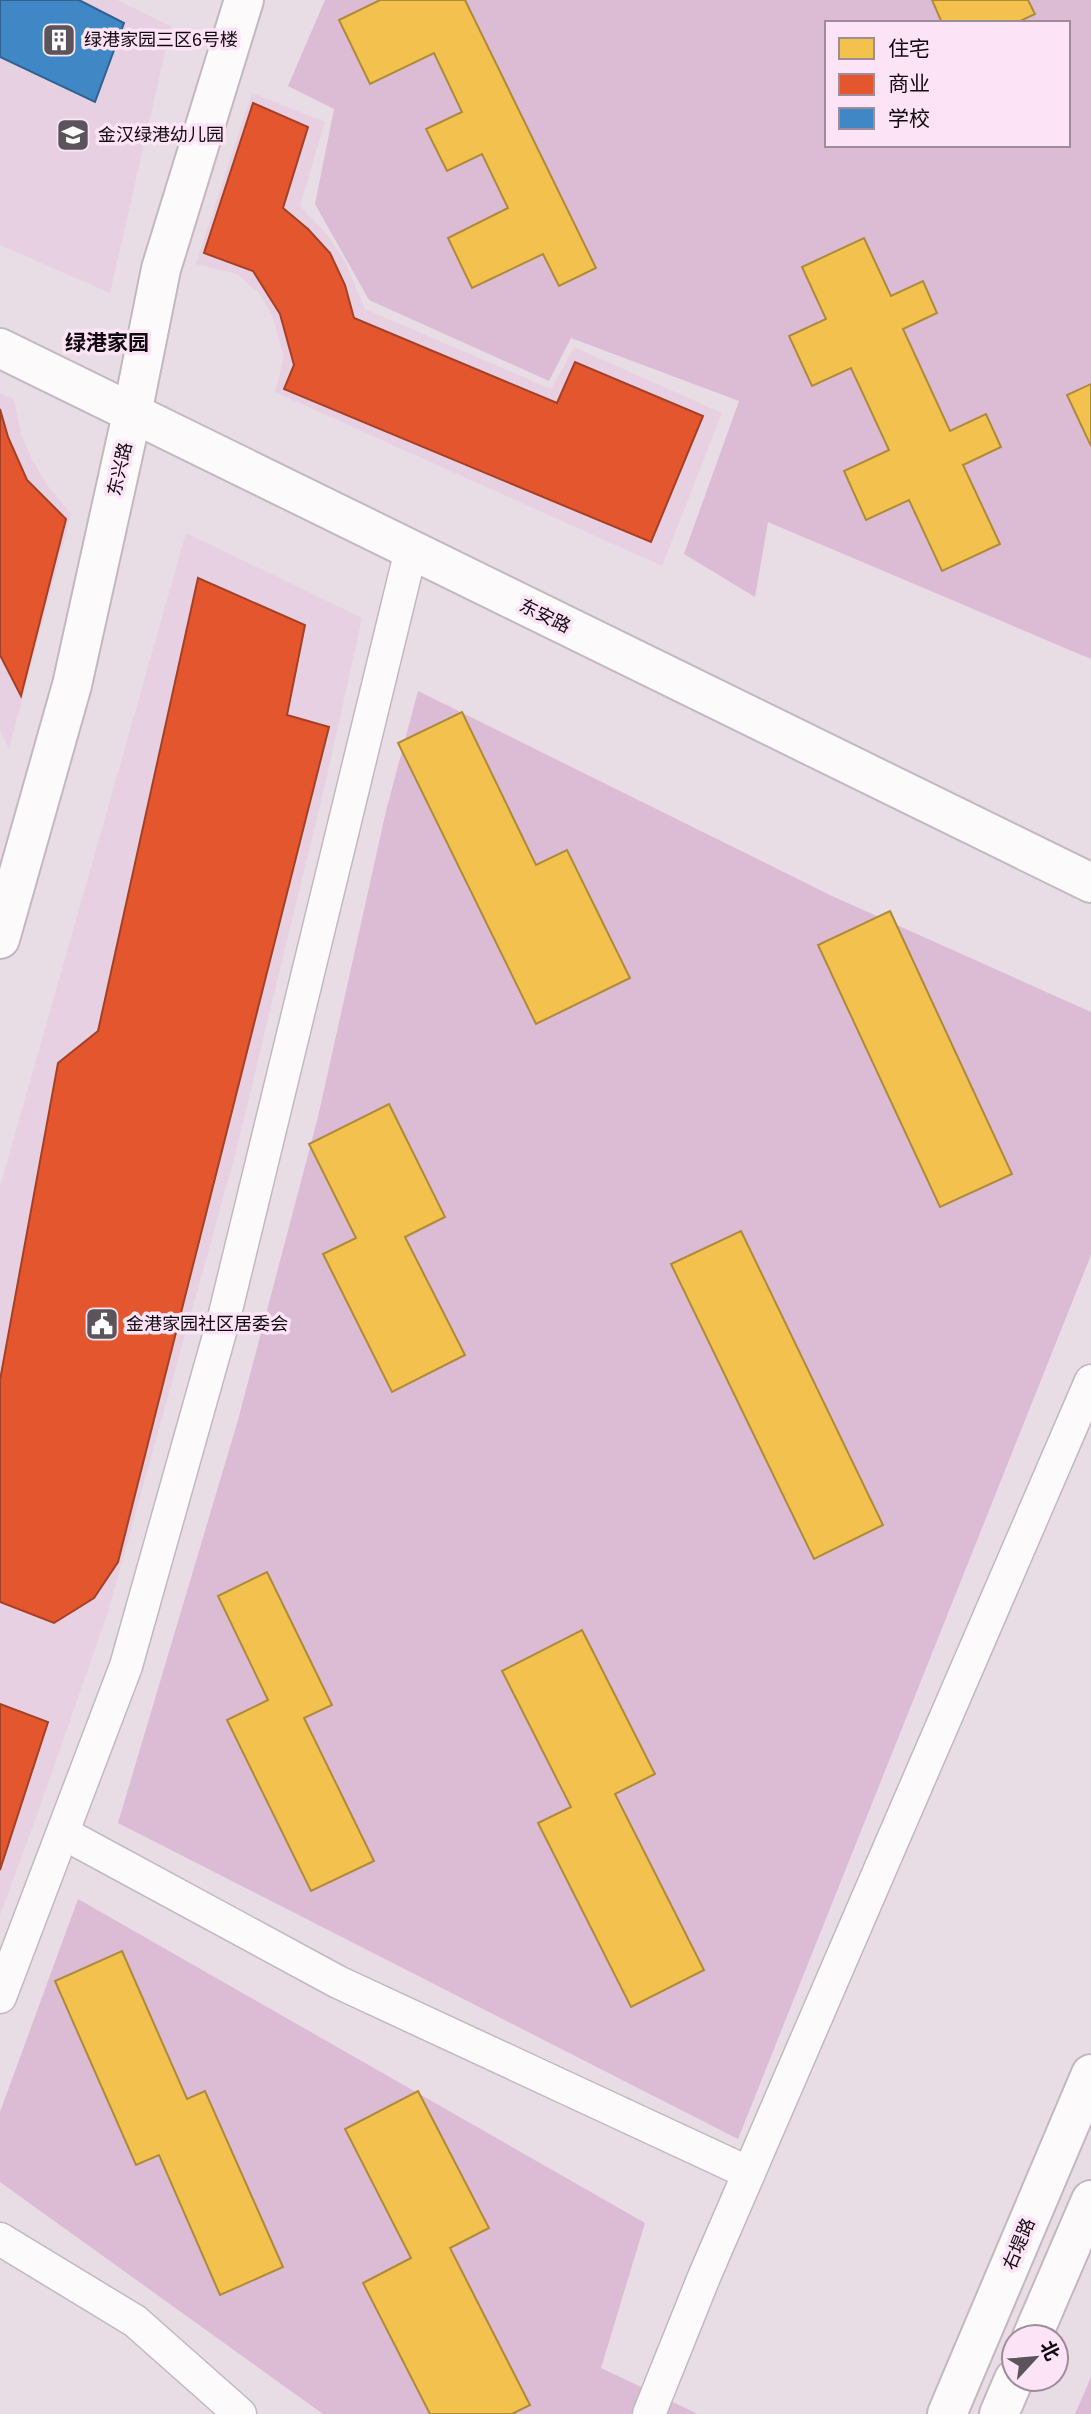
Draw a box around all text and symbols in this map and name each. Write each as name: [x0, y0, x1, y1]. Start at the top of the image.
building icon: 绿港家园三区6号楼: [40, 21, 78, 59]
legend: [825, 21, 1070, 147]
place label: 绿港家园三区6号楼: [84, 30, 238, 50]
text: 住宅: [888, 37, 930, 60]
text: 商业: [888, 72, 930, 95]
text: 学校: [888, 107, 930, 130]
school or university icon: 金汉绿港幼儿园: [54, 116, 92, 154]
place label: 金汉绿港幼儿园: [98, 125, 224, 145]
district label: 绿港家园: [65, 331, 149, 354]
street label: 东兴路: [104, 440, 136, 498]
street label: 东安路: [516, 595, 574, 637]
public building icon: 金港家园社区居委会: [83, 1305, 121, 1343]
place label: 金港家园社区居委会: [126, 1314, 288, 1334]
street label: 右堤路: [999, 2215, 1039, 2273]
north arrow: [1000, 2323, 1070, 2393]
text: 北: [1036, 2338, 1063, 2364]

